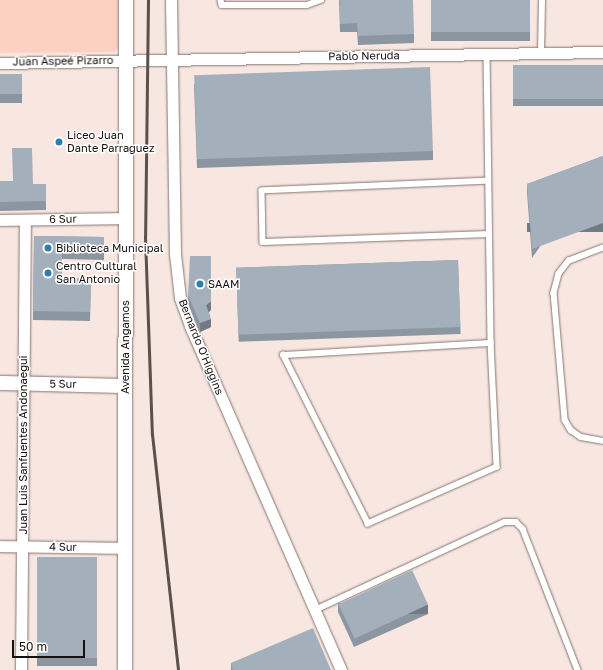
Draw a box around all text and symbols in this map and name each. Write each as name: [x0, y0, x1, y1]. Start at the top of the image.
street label: Pablo Neruda: [328, 49, 400, 63]
street label: Juan Aspeé Pizarro: [12, 54, 114, 68]
place label: Liceo Juan Dante Parraguez: [67, 129, 155, 155]
marker: Liceo Juan Dante Parraguez: [54, 137, 64, 147]
street label: 6 Sur: [49, 212, 77, 226]
place label: Biblioteca Municipal: [56, 241, 163, 255]
marker: Biblioteca Municipal: [43, 243, 53, 253]
place label: Centro Cultural San Antonio: [56, 260, 137, 286]
marker: Centro Cultural San Antonio: [43, 268, 53, 278]
place label: SAAM: [208, 277, 239, 291]
marker: SAAM: [195, 279, 205, 289]
street label: Bernardo O'Higgins: [176, 297, 226, 397]
street label: Avenida Angamos: [118, 300, 132, 394]
street label: Juan Luis Sanfuentes Andonaegui: [16, 355, 30, 535]
street label: 5 Sur: [49, 377, 77, 391]
street label: 4 Sur: [49, 540, 77, 554]
scale bar: [14, 632, 87, 658]
text: 50 m: [19, 639, 47, 654]

